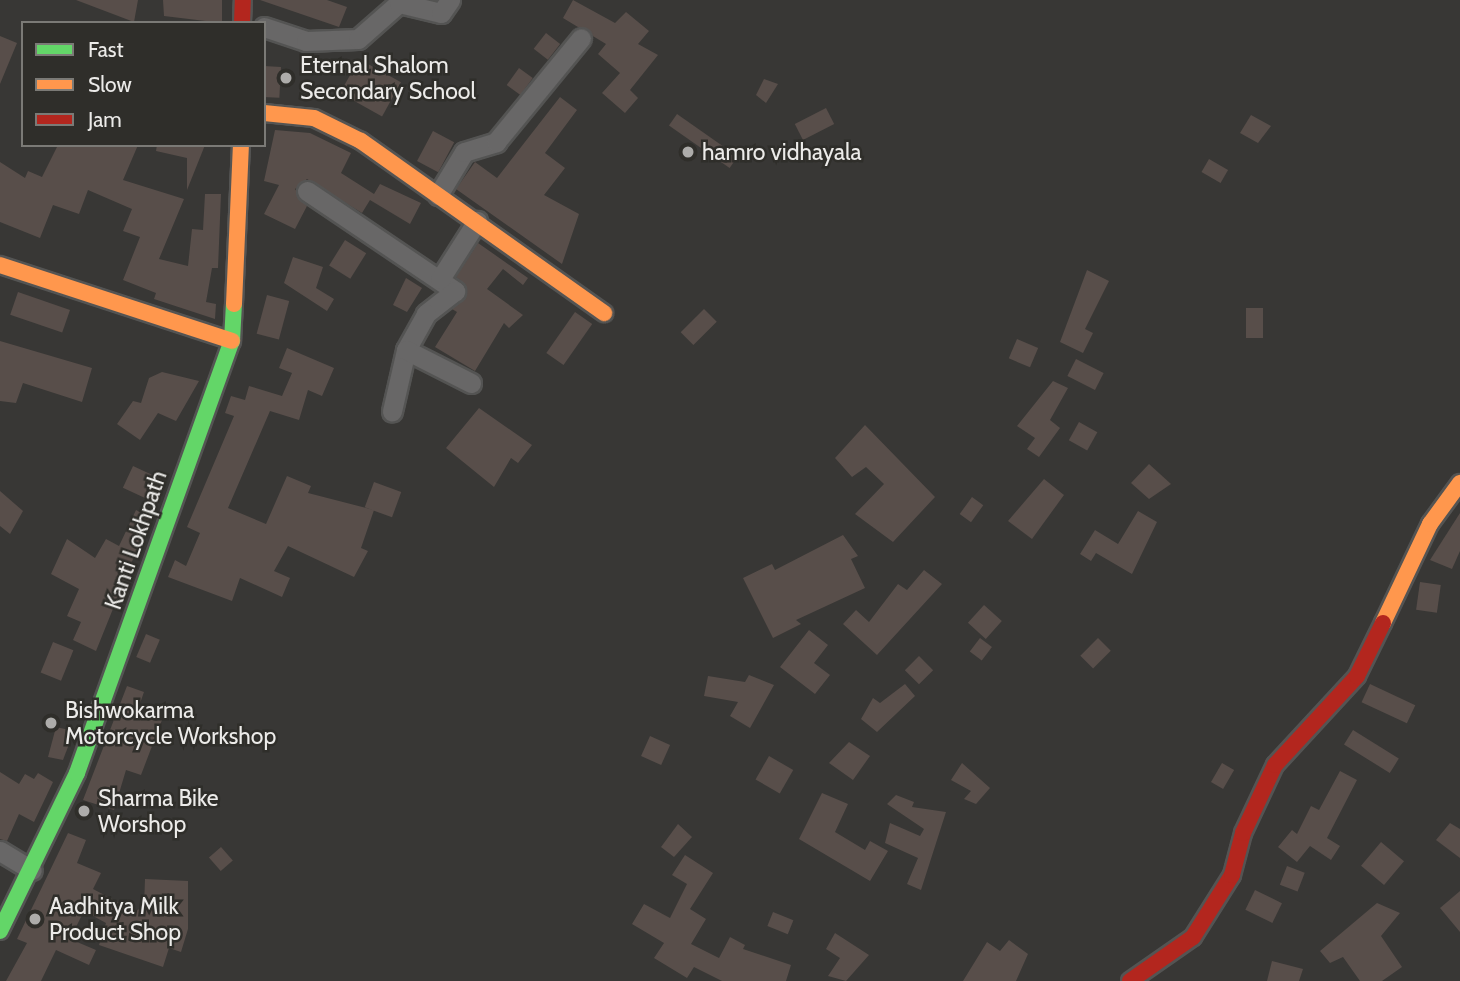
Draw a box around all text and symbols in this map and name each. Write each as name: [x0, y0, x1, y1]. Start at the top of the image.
legend: [21, 21, 266, 147]
text: Fast: [88, 37, 124, 62]
place label: Eternal Shalom Secondary School: [300, 51, 476, 105]
marker: Eternal Shalom Secondary School: [278, 70, 294, 86]
text: Slow: [88, 72, 132, 97]
text: Jam: [88, 107, 122, 132]
place label: hamro vidhayala: [702, 138, 861, 166]
marker: hamro vidhayala: [680, 144, 696, 160]
street label: Kanti Lokhpath: [99, 467, 173, 613]
place label: Bishwokarma Motorcycle Workshop: [65, 696, 276, 750]
marker: Bishwokarma Motorcycle Workshop: [43, 715, 59, 731]
place label: Sharma Bike Worshop: [98, 784, 218, 838]
marker: Sharma Bike Worshop: [76, 803, 92, 819]
place label: Aadhitya Milk Product Shop: [49, 892, 181, 946]
marker: Aadhitya Milk Product Shop: [27, 911, 43, 927]

